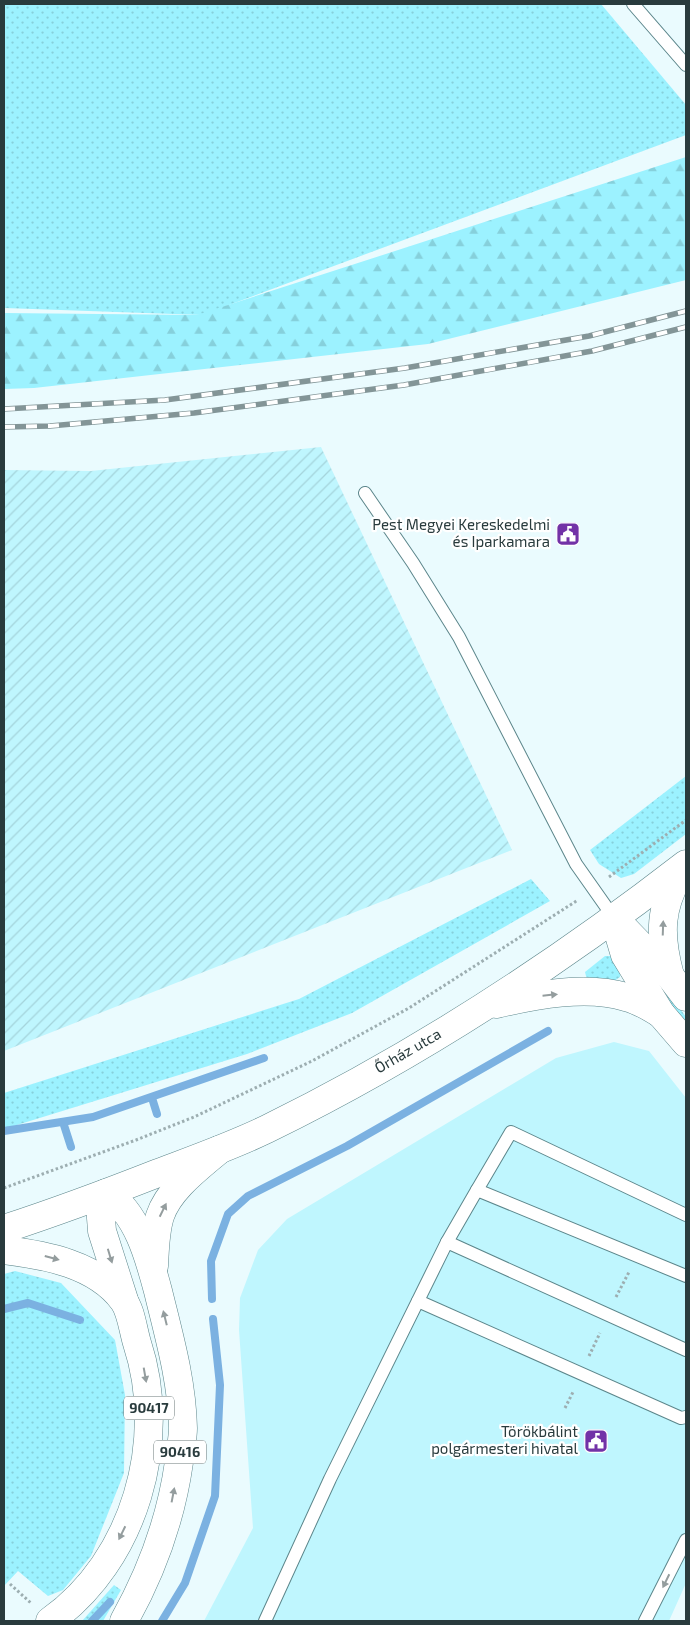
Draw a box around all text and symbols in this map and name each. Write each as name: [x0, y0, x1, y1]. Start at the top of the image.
place label: Pest Megyei Kereskedelmi és Iparkamara: [372, 515, 550, 550]
public building icon: Pest Megyei Kereskedelmi és Iparkamara: [555, 521, 581, 547]
one-way arrow: [659, 920, 667, 936]
one-way arrow: [542, 991, 558, 999]
street label: Őrház utca: [371, 1024, 444, 1076]
one-way arrow: [160, 1203, 168, 1217]
one-way arrow: [107, 1249, 114, 1264]
one-way arrow: [44, 1254, 59, 1262]
one-way arrow: [161, 1310, 169, 1325]
one-way arrow: [141, 1367, 149, 1383]
road number: 90417: [124, 1396, 174, 1420]
place label: Törökbálint polgármesteri hivatal: [431, 1422, 579, 1457]
public building icon: Törökbálint polgármesteri hivatal: [583, 1428, 609, 1454]
road number: 90416: [154, 1440, 206, 1464]
one-way arrow: [170, 1487, 178, 1503]
one-way arrow: [118, 1526, 126, 1540]
one-way arrow: [662, 1573, 670, 1588]

